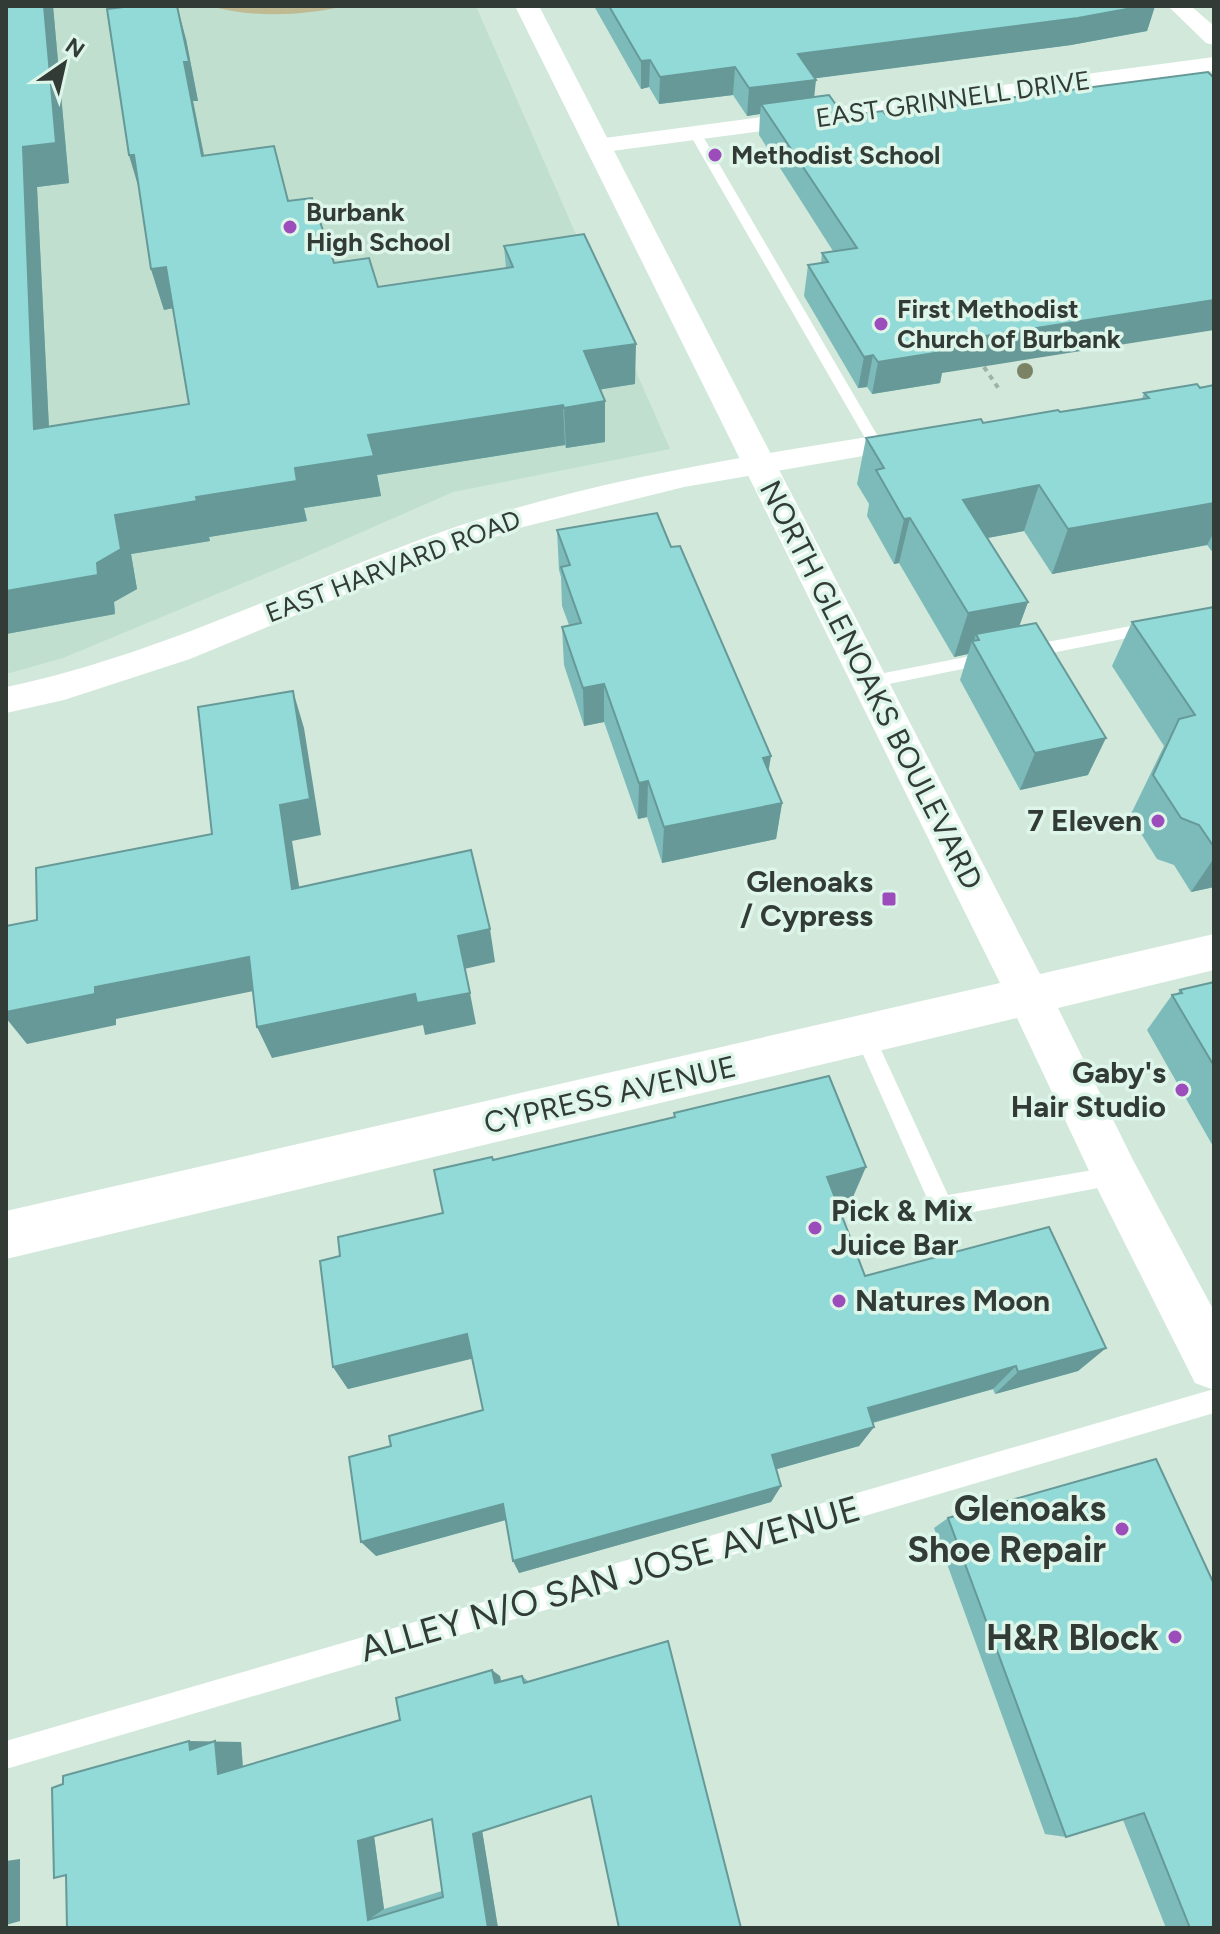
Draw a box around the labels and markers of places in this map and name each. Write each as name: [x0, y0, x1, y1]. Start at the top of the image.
place label: Methodist School: [731, 139, 941, 171]
marker: Methodist School: [706, 146, 724, 164]
place label: Burbank High School: [306, 196, 450, 258]
marker: Burbank High School: [281, 218, 299, 236]
place label: First Methodist Church of Burbank: [897, 293, 1121, 355]
marker: First Methodist Church of Burbank: [872, 315, 890, 333]
place label: 7 Eleven: [1027, 802, 1142, 839]
marker: 7 Eleven: [1149, 812, 1167, 830]
place label: Glenoaks / Cypress: [740, 863, 873, 934]
marker: Glenoaks / Cypress: [880, 890, 898, 908]
place label: Gaby's Hair Studio: [1011, 1054, 1166, 1125]
marker: Gaby's Hair Studio: [1173, 1081, 1191, 1099]
place label: Pick & Mix Juice Bar: [831, 1192, 973, 1263]
marker: Pick & Mix Juice Bar: [806, 1219, 824, 1237]
place label: Natures Moon: [855, 1282, 1050, 1319]
marker: Natures Moon: [830, 1292, 848, 1310]
place label: Glenoaks Shoe Repair: [907, 1487, 1106, 1571]
marker: Glenoaks Shoe Repair: [1113, 1520, 1131, 1538]
place label: H&R Block: [986, 1616, 1160, 1659]
marker: H&R Block: [1166, 1628, 1184, 1646]

